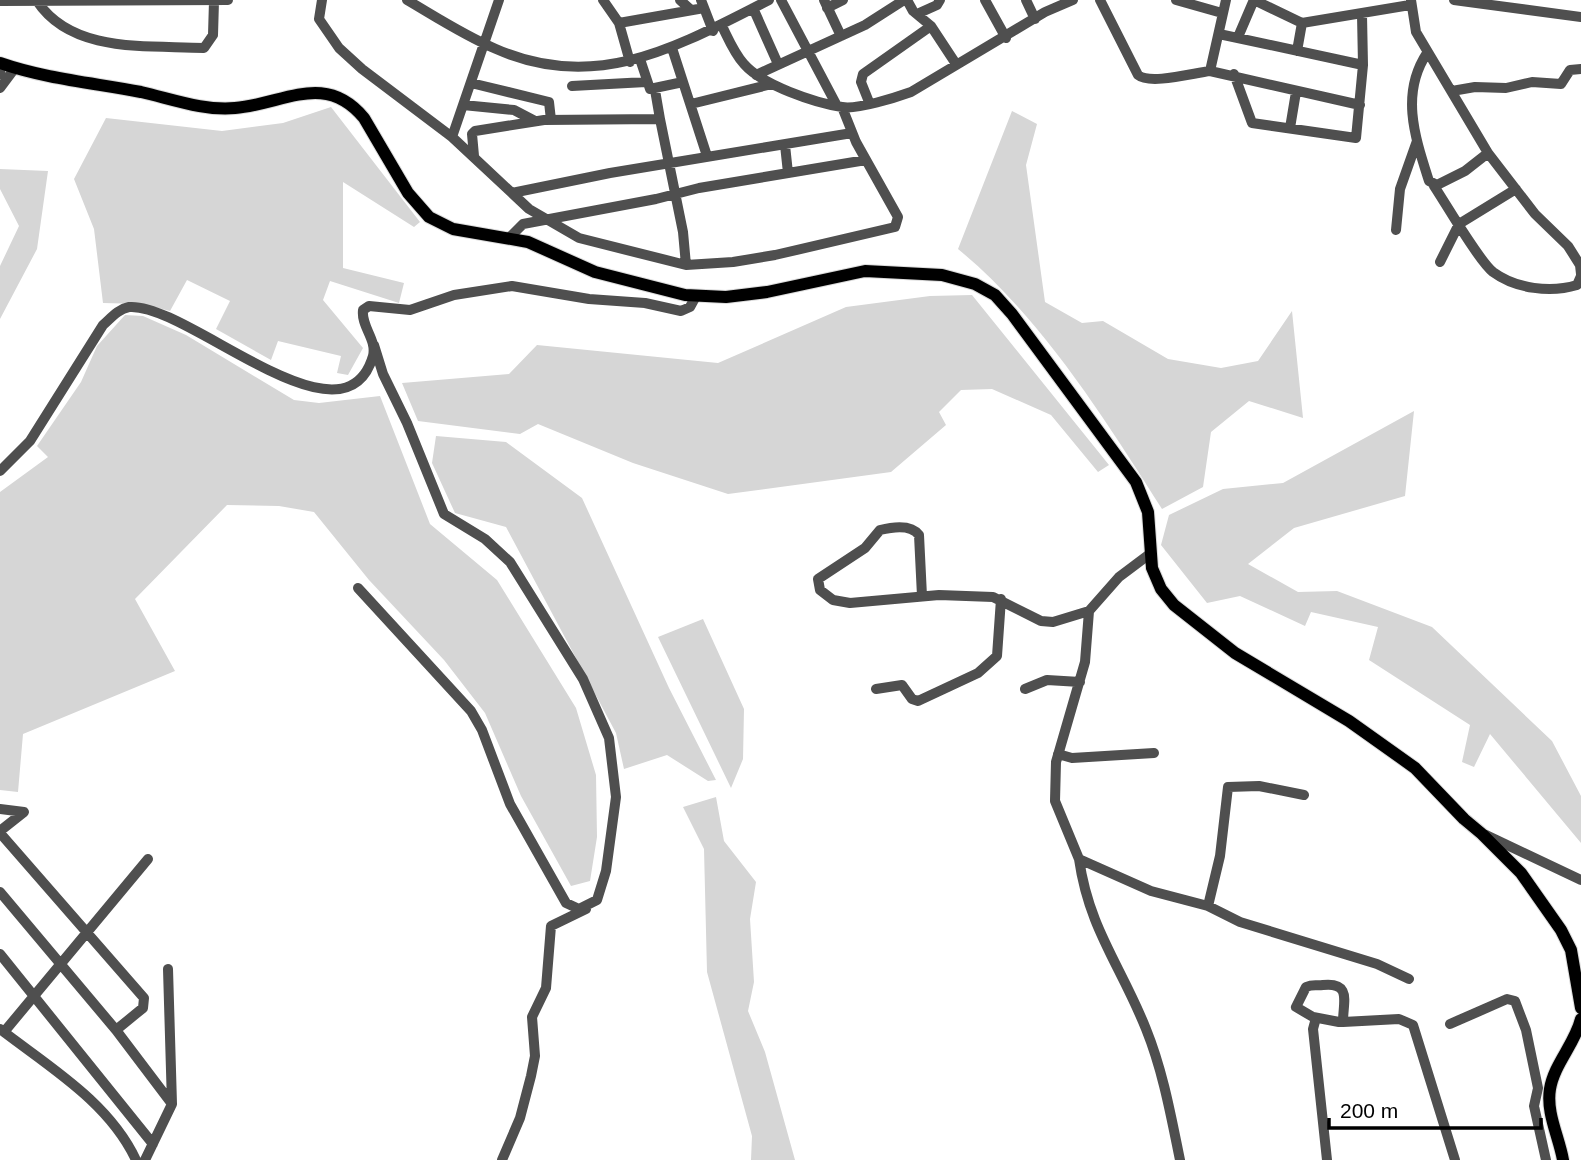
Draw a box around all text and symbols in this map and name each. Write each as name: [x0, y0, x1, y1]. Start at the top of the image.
scale bar: [1329, 1086, 1541, 1130]
text: 200 m: [1340, 1099, 1398, 1122]

